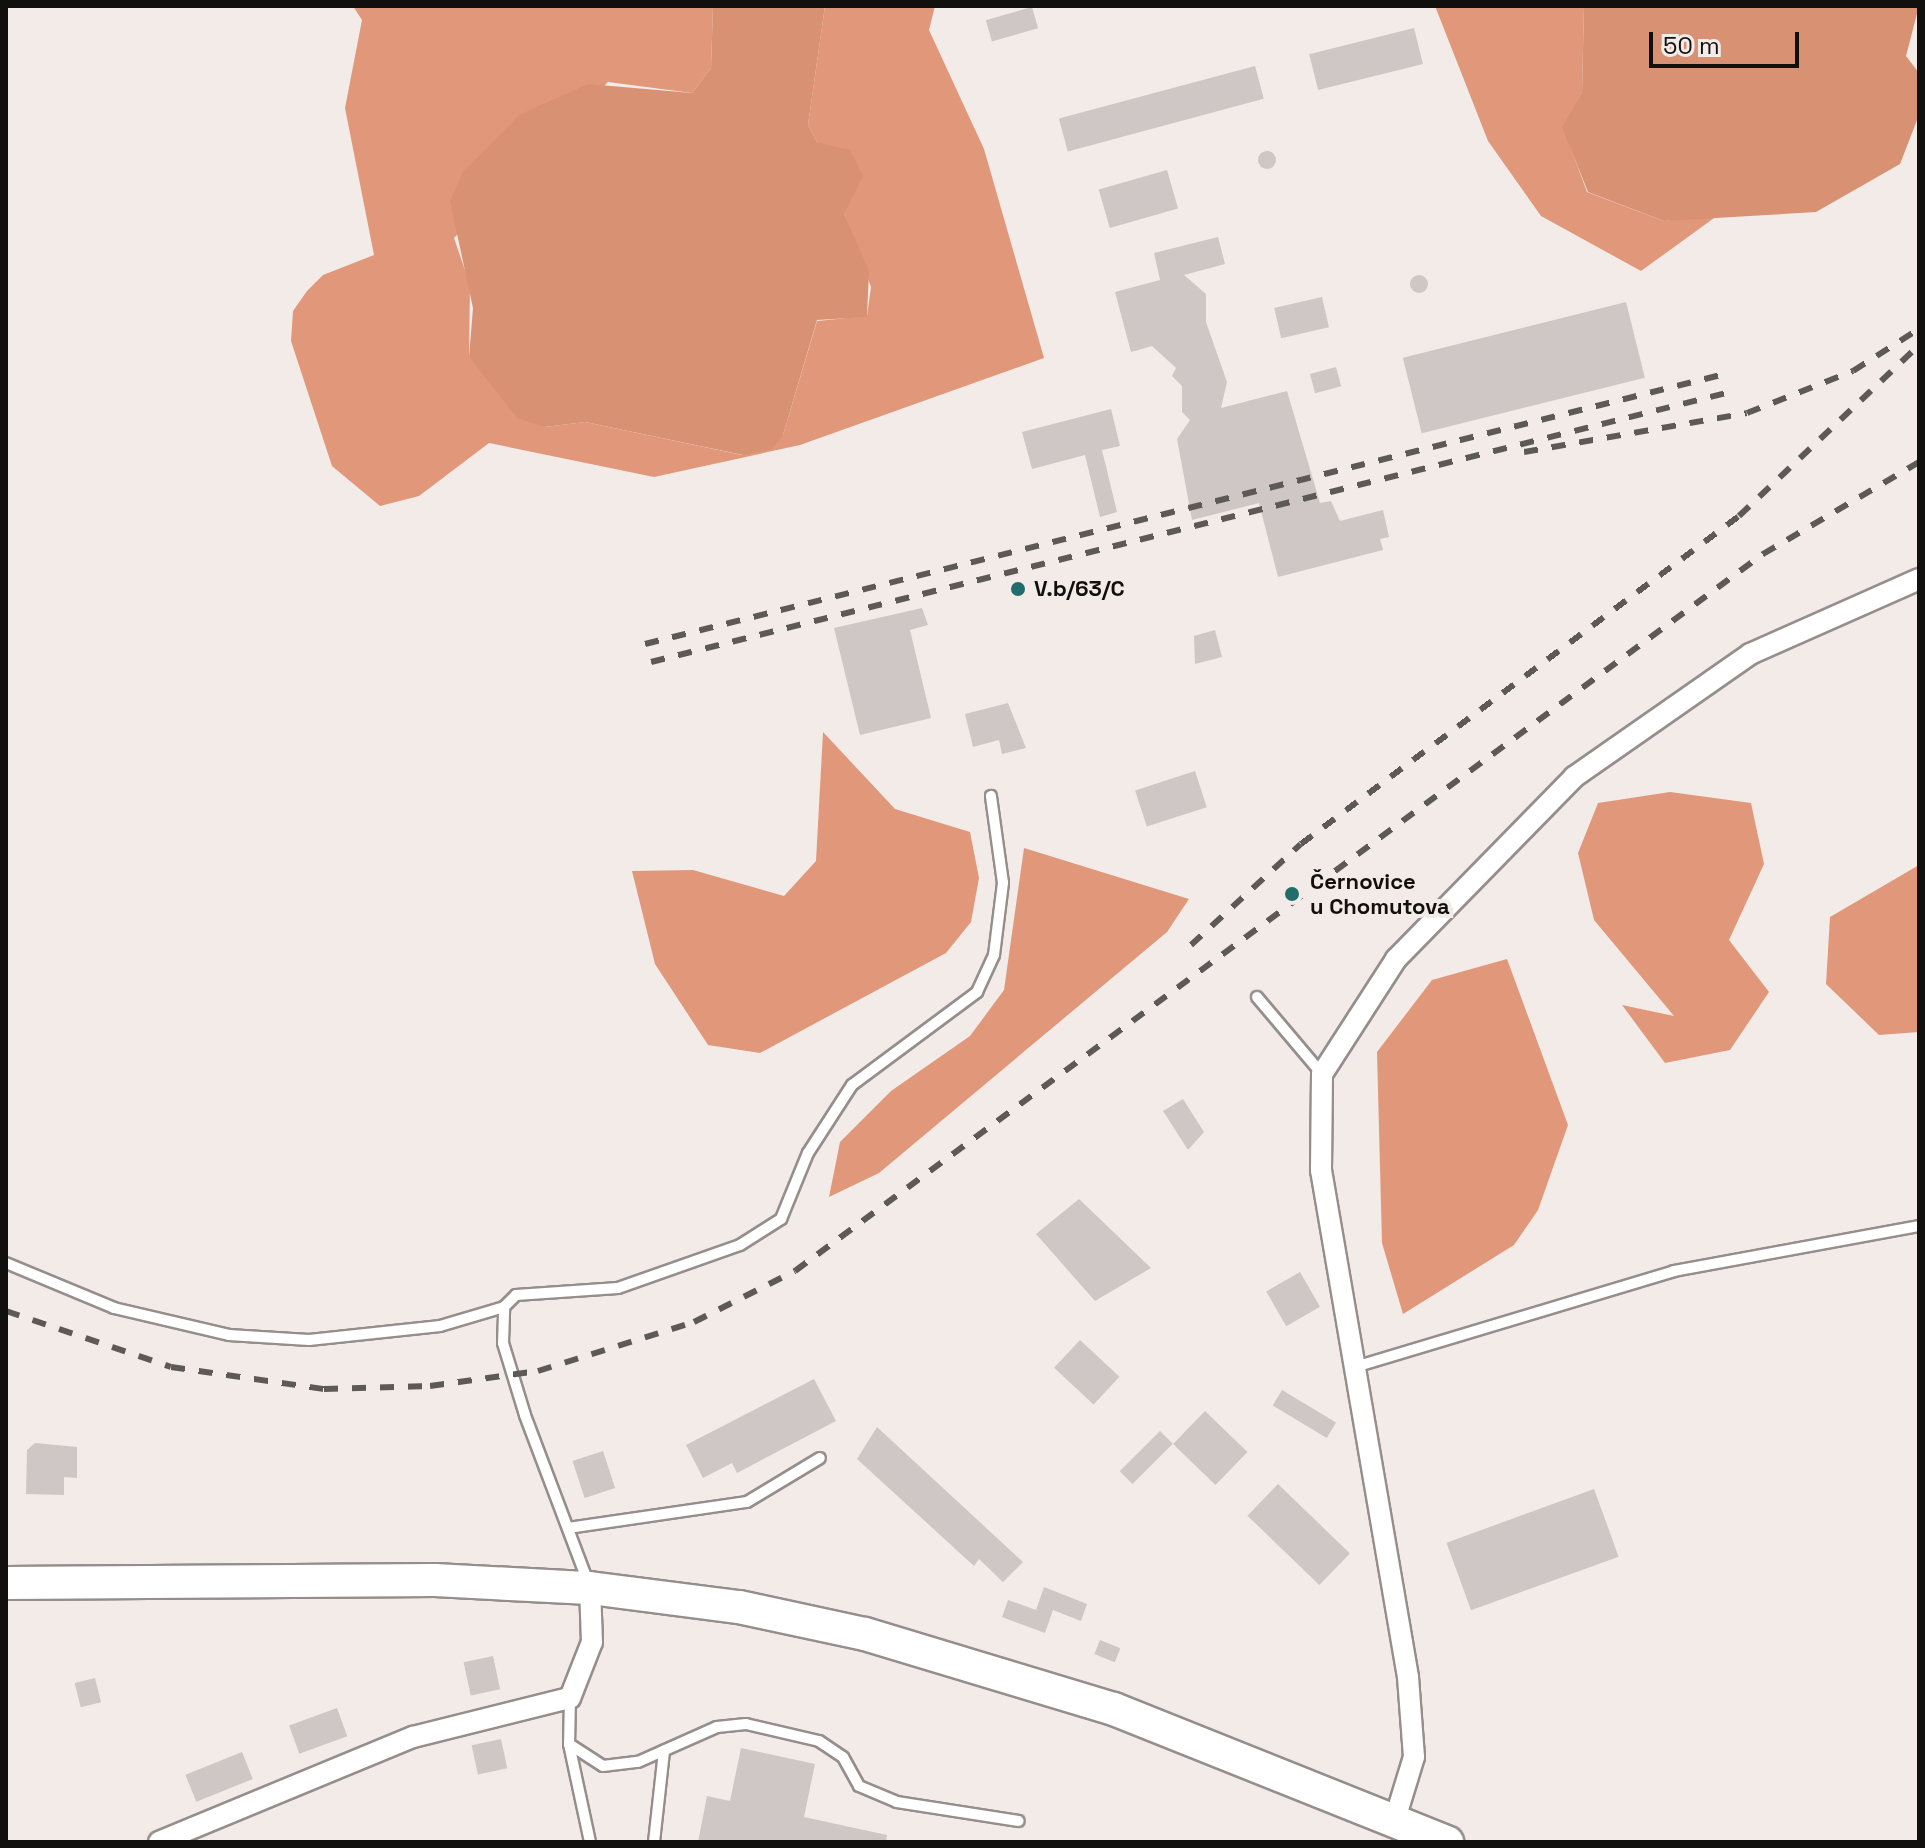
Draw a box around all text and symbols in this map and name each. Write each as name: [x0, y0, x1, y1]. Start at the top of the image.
scale bar: [1653, 16, 1803, 66]
text: 50 m: [1663, 30, 1720, 61]
place label: V.b/63/C: [1034, 576, 1125, 602]
marker: V.b/63/C: [1009, 580, 1027, 598]
place label: Černovice u Chomutova: [1310, 868, 1450, 920]
marker: Černovice u Chomutova: [1281, 883, 1303, 905]

